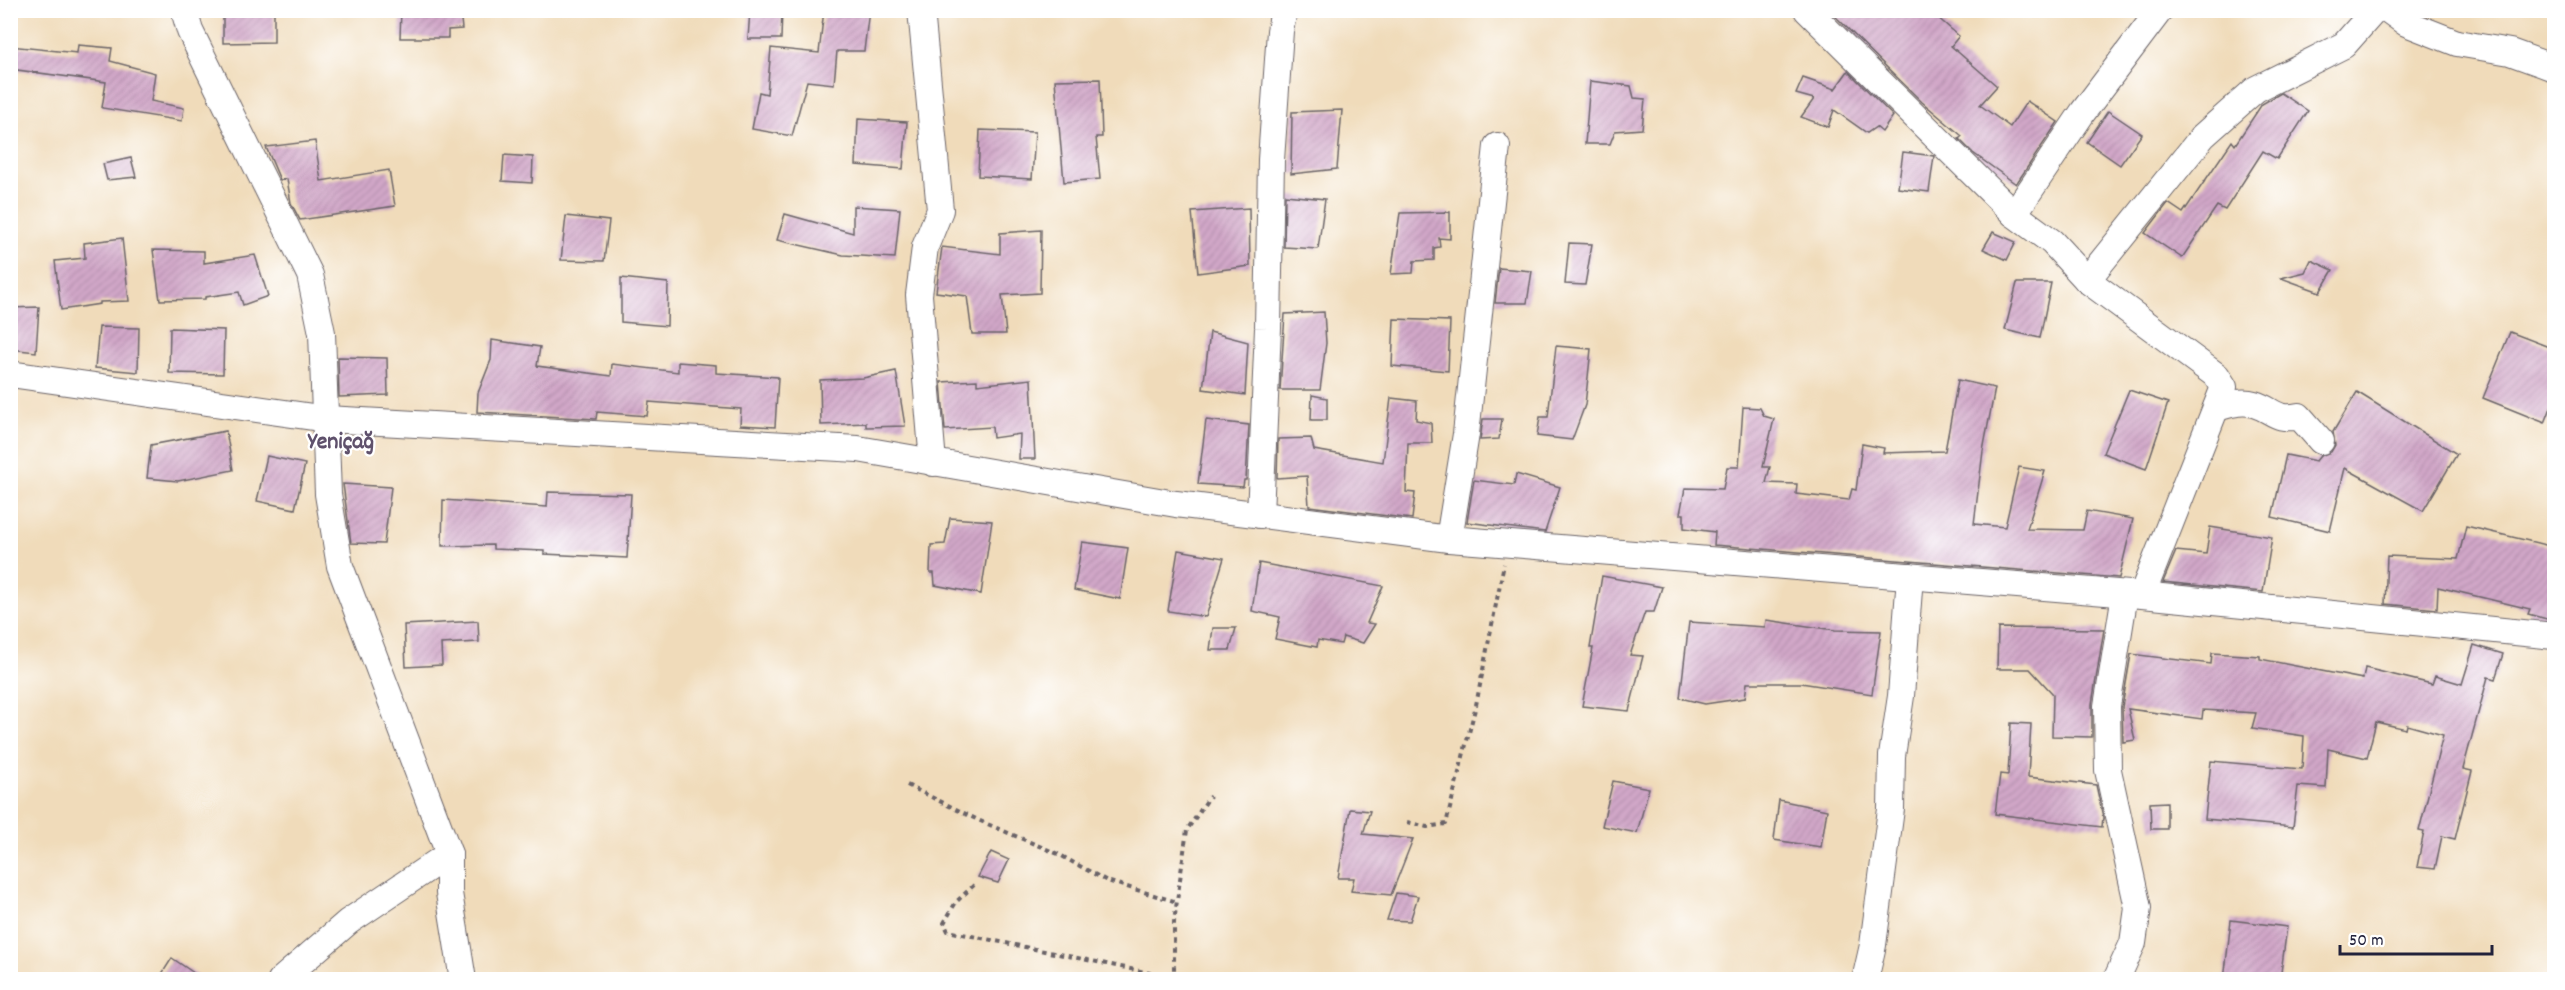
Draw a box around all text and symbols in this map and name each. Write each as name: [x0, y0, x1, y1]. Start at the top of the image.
district label: Yeniçağ: [307, 426, 374, 460]
scale bar: [2340, 918, 2492, 956]
text: 50 m: [2349, 929, 2384, 954]

